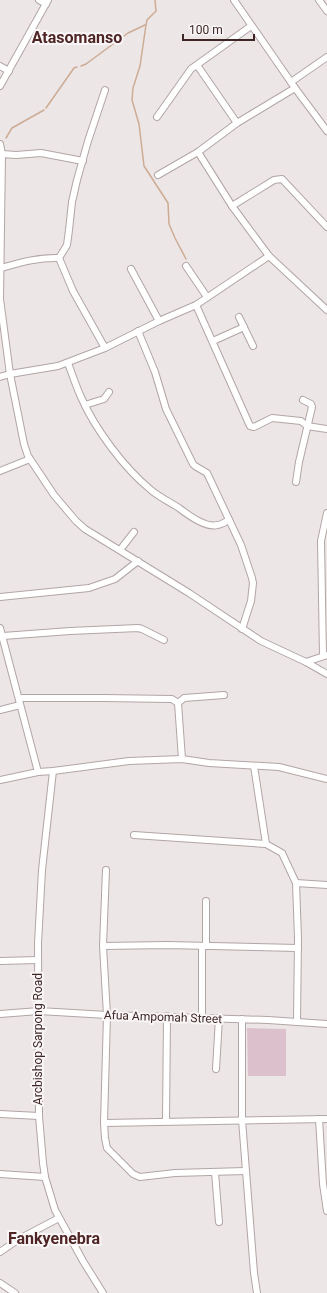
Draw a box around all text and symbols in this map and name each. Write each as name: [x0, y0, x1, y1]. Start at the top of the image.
scale bar: [183, 16, 254, 42]
text: 100 m: [189, 23, 223, 37]
district label: Atasomanso: [32, 28, 122, 47]
street label: Arcbishop Sarpong Road: [31, 973, 45, 1105]
street label: Afua Ampomah Street: [104, 1008, 222, 1026]
district label: Fankyenebra: [8, 1229, 100, 1248]

